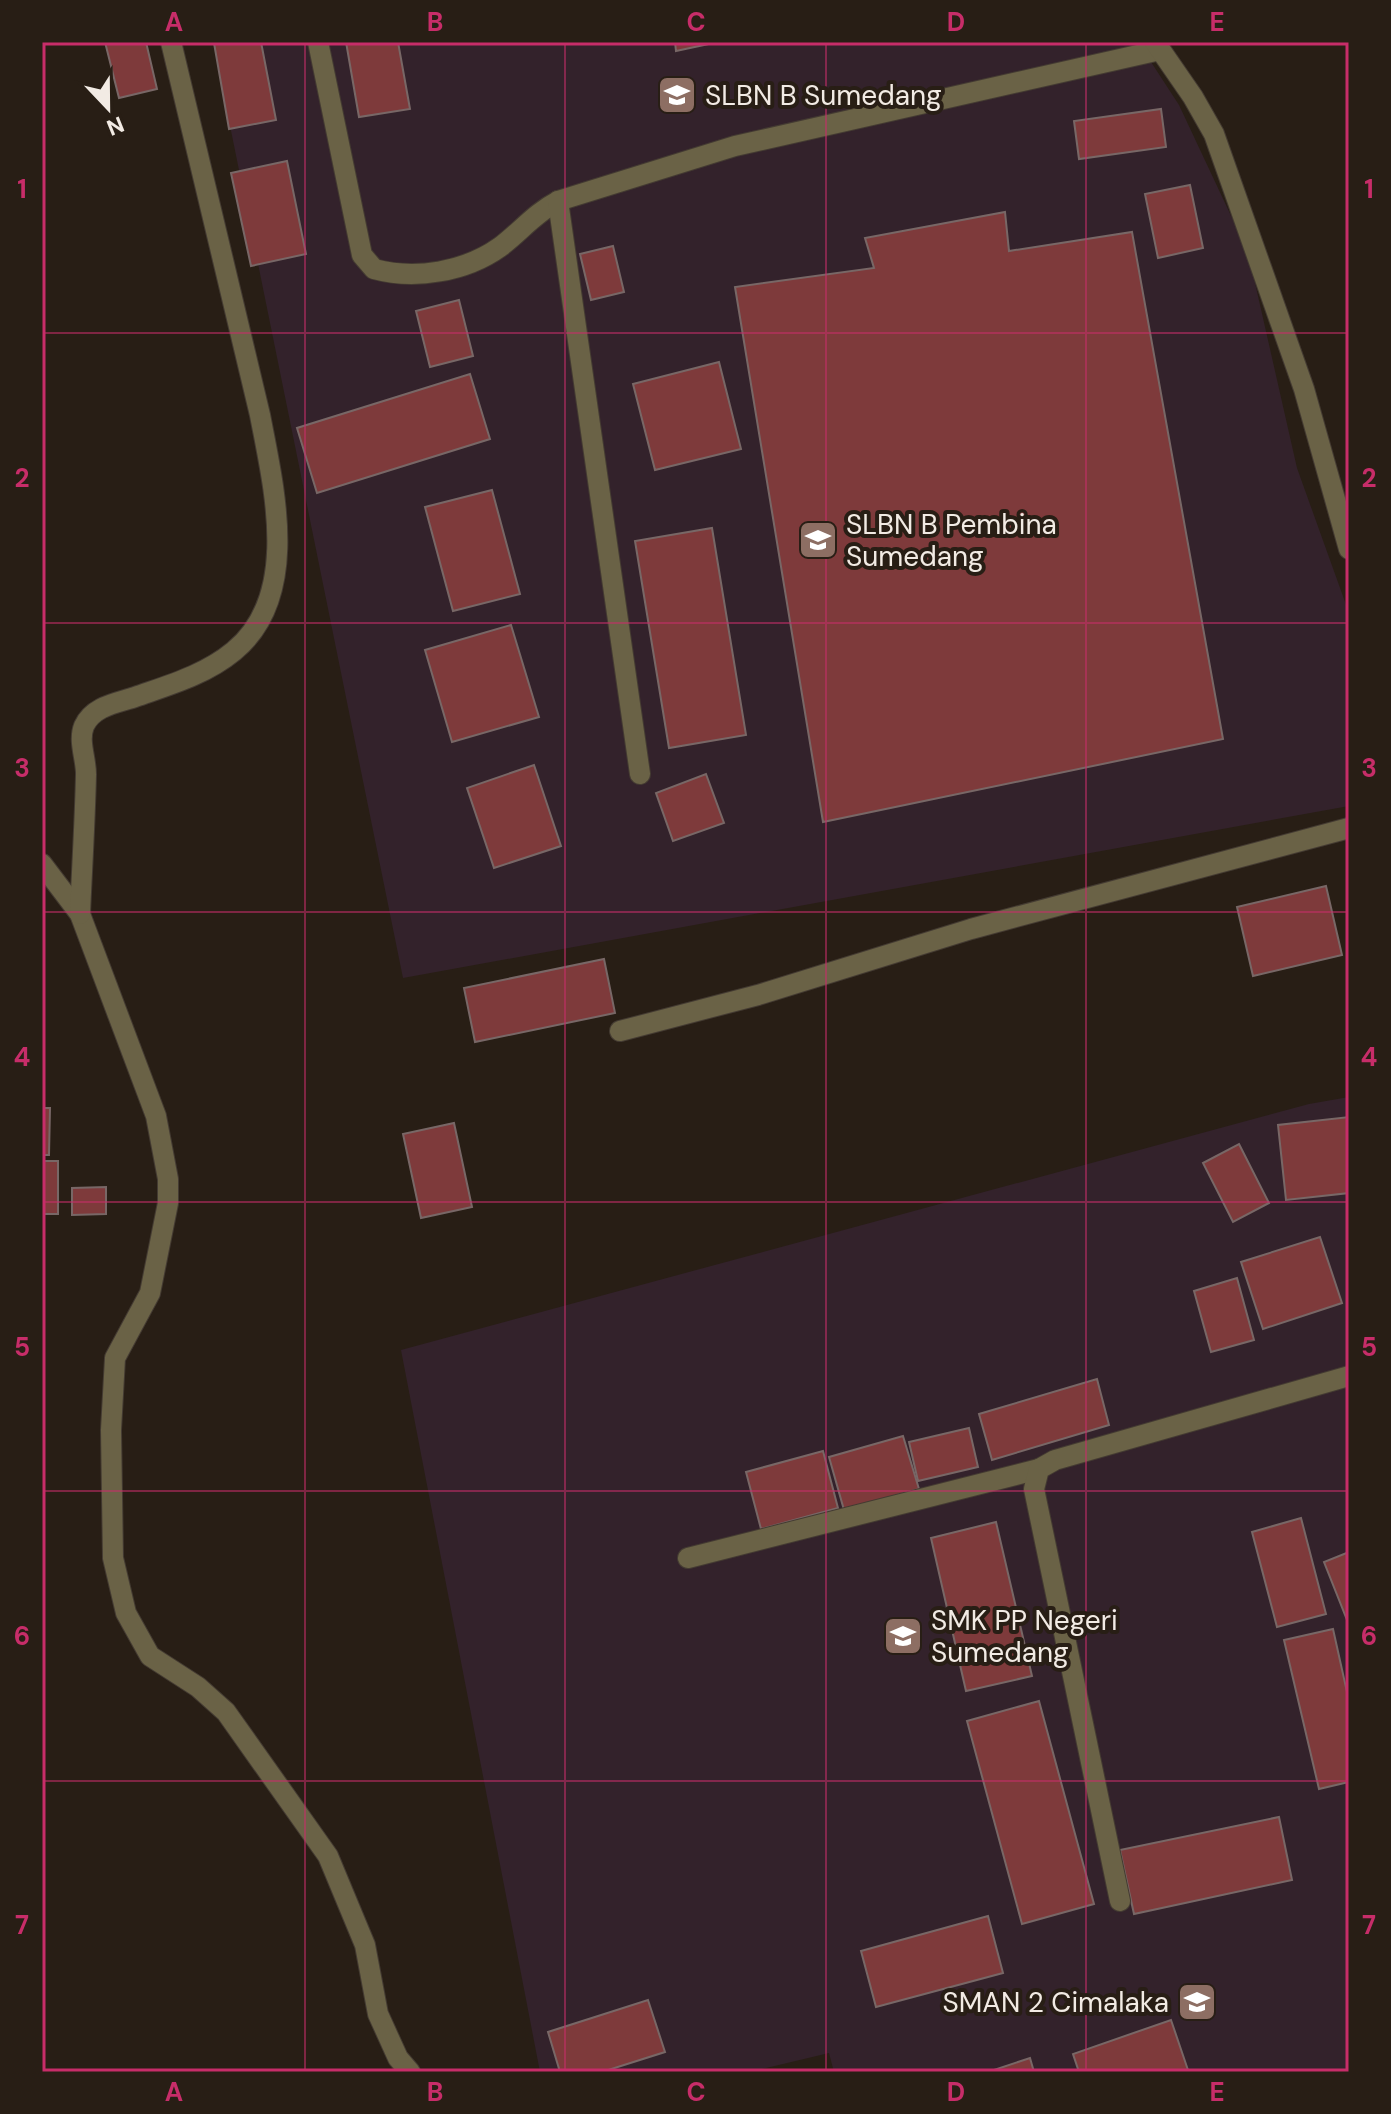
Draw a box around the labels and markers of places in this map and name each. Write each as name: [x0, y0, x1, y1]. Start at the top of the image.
school or university icon: SLBN B Sumedang: [656, 74, 698, 116]
place label: SLBN B Sumedang: [705, 77, 942, 114]
place label: SLBN B Pembina Sumedang: [846, 506, 1057, 575]
school or university icon: SLBN B Pembina Sumedang: [797, 519, 839, 561]
place label: SMK PP Negeri Sumedang: [931, 1602, 1118, 1671]
school or university icon: SMK PP Negeri Sumedang: [882, 1615, 924, 1657]
school or university icon: SMAN 2 Cimalaka: [1176, 1981, 1218, 2023]
place label: SMAN 2 Cimalaka: [943, 1984, 1169, 2021]

